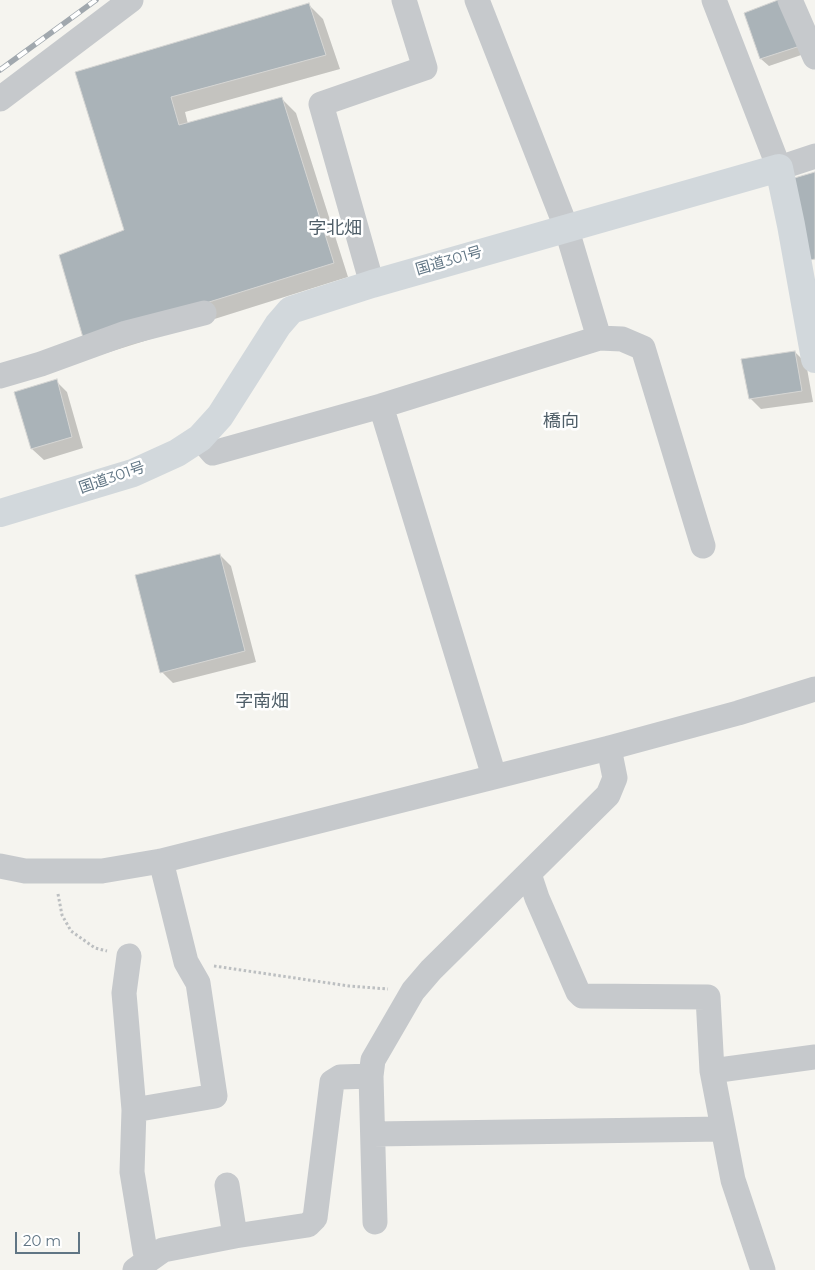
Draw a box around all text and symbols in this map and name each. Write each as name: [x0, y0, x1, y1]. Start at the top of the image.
district label: 字北畑: [308, 218, 362, 240]
street label: 国道301号: [413, 243, 485, 279]
district label: 橋向: [543, 411, 579, 433]
street label: 国道301号: [77, 458, 147, 498]
district label: 字南畑: [235, 691, 289, 713]
scale bar: [18, 1222, 82, 1254]
text: 20 m: [23, 1231, 61, 1250]

